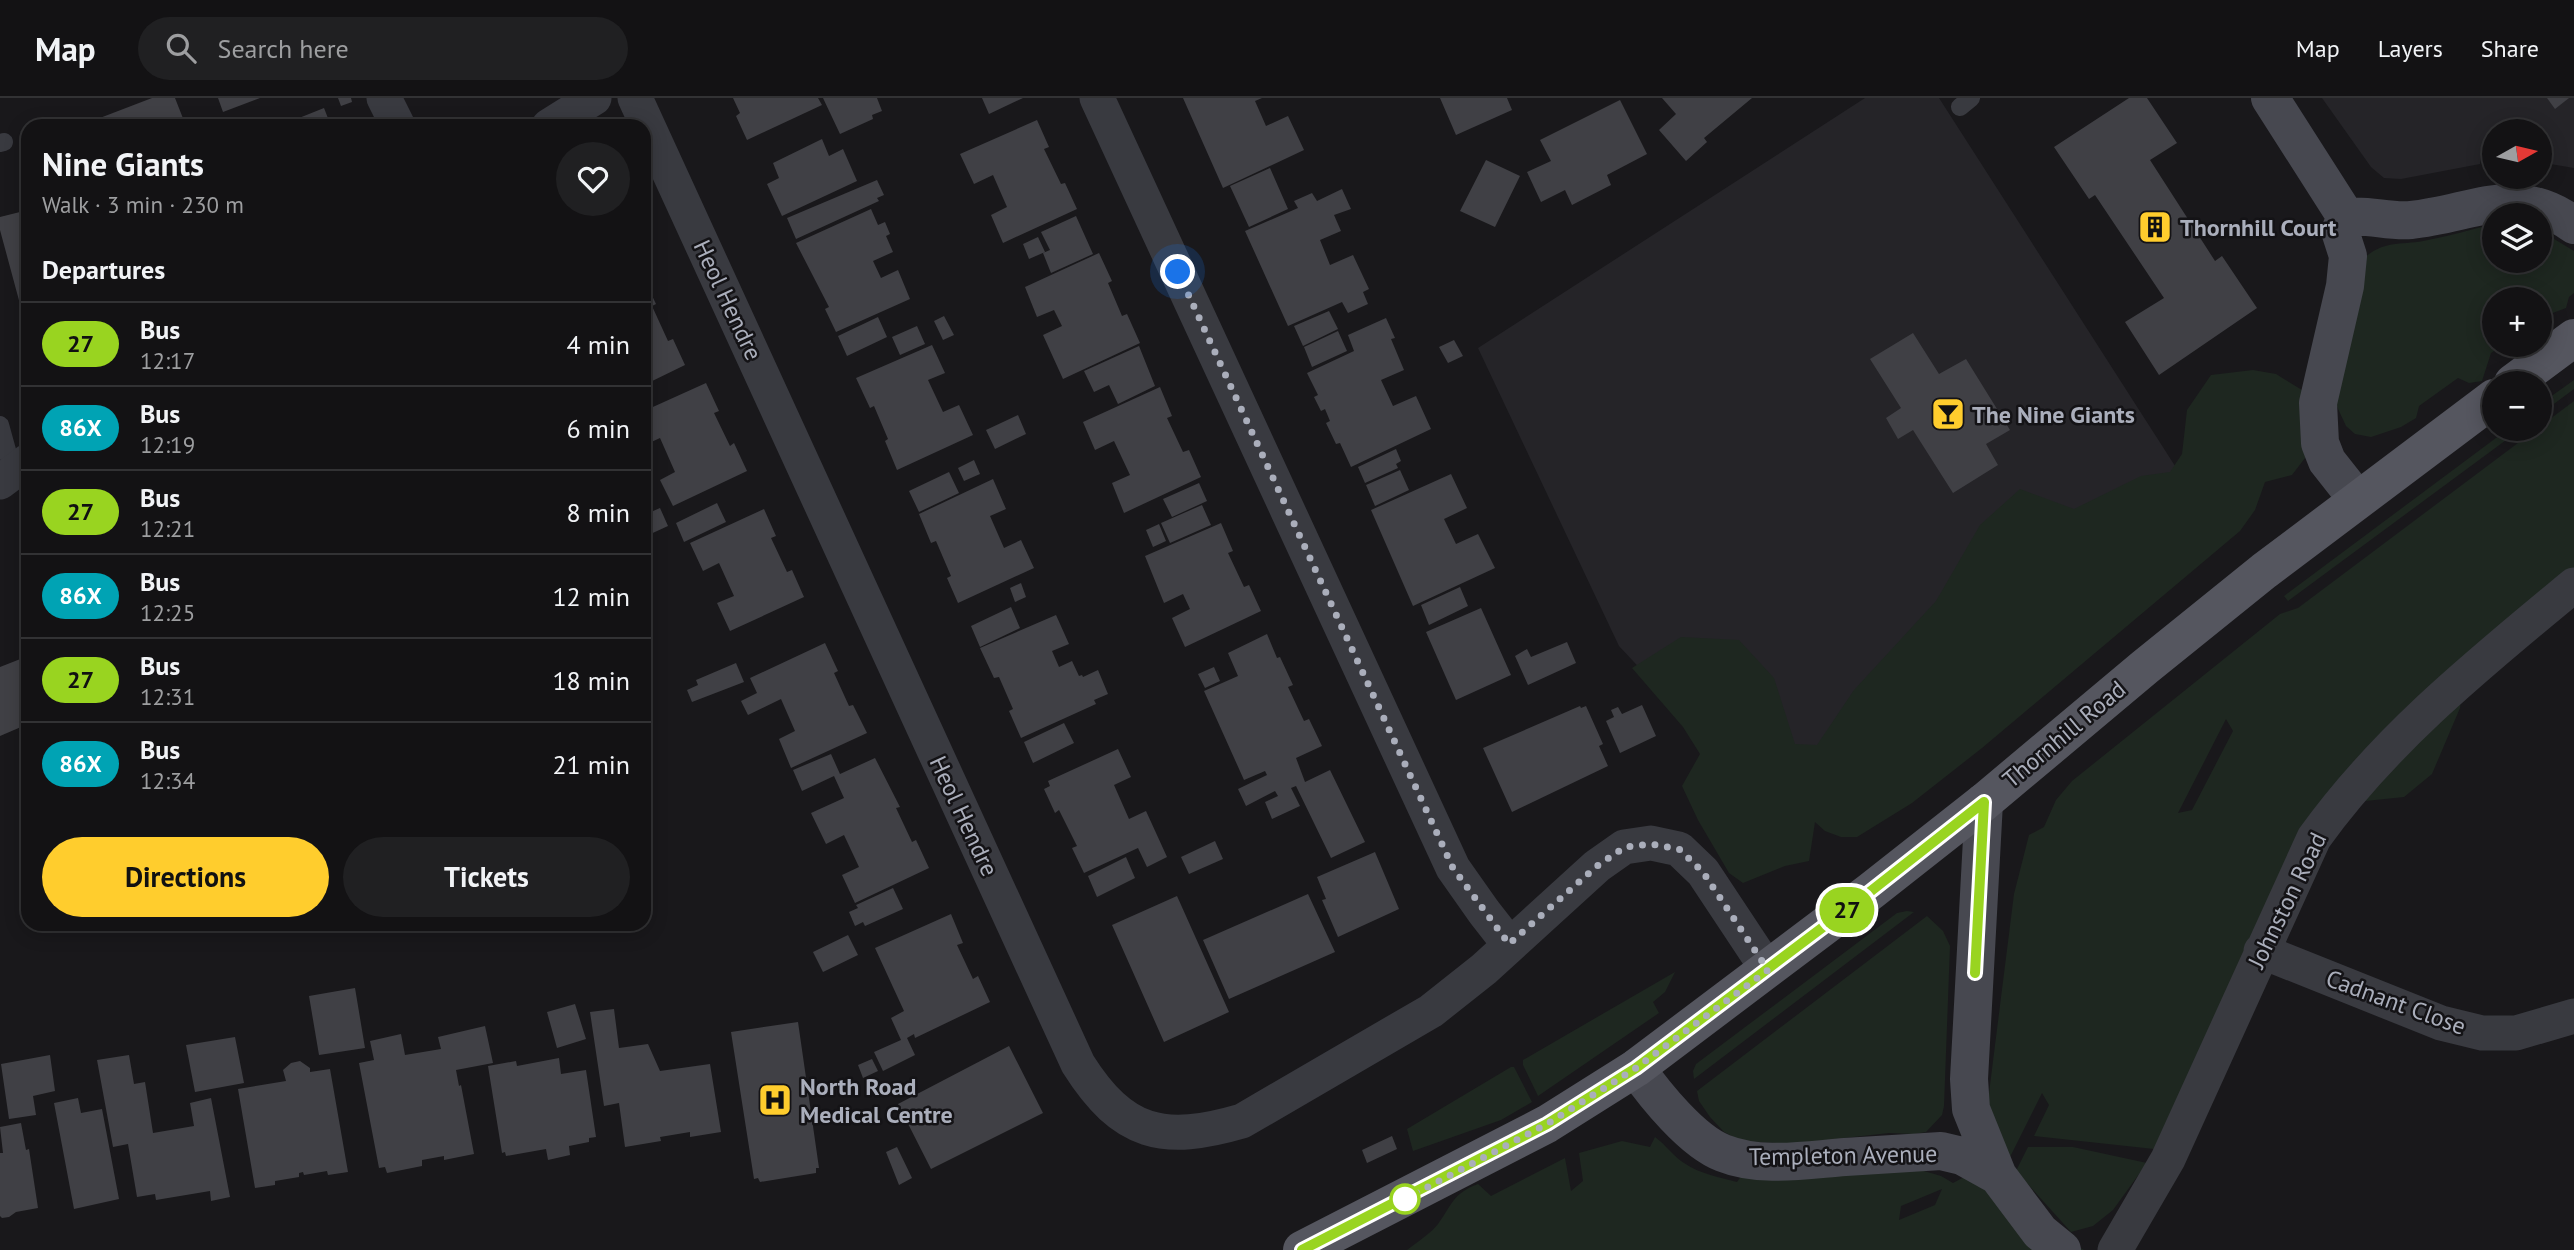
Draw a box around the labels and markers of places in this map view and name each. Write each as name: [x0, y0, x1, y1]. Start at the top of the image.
building icon: Thornhill Court: [2136, 208, 2174, 246]
place label: Thornhill Court: [2180, 212, 2337, 243]
bar icon: The Nine Giants: [1929, 395, 1967, 433]
place label: The Nine Giants: [1972, 399, 2135, 430]
place label: North Road Medical Centre: [800, 1071, 953, 1130]
hospital icon: North Road Medical Centre: [756, 1081, 794, 1119]
unlabelled marker: [1390, 1184, 1420, 1214]

